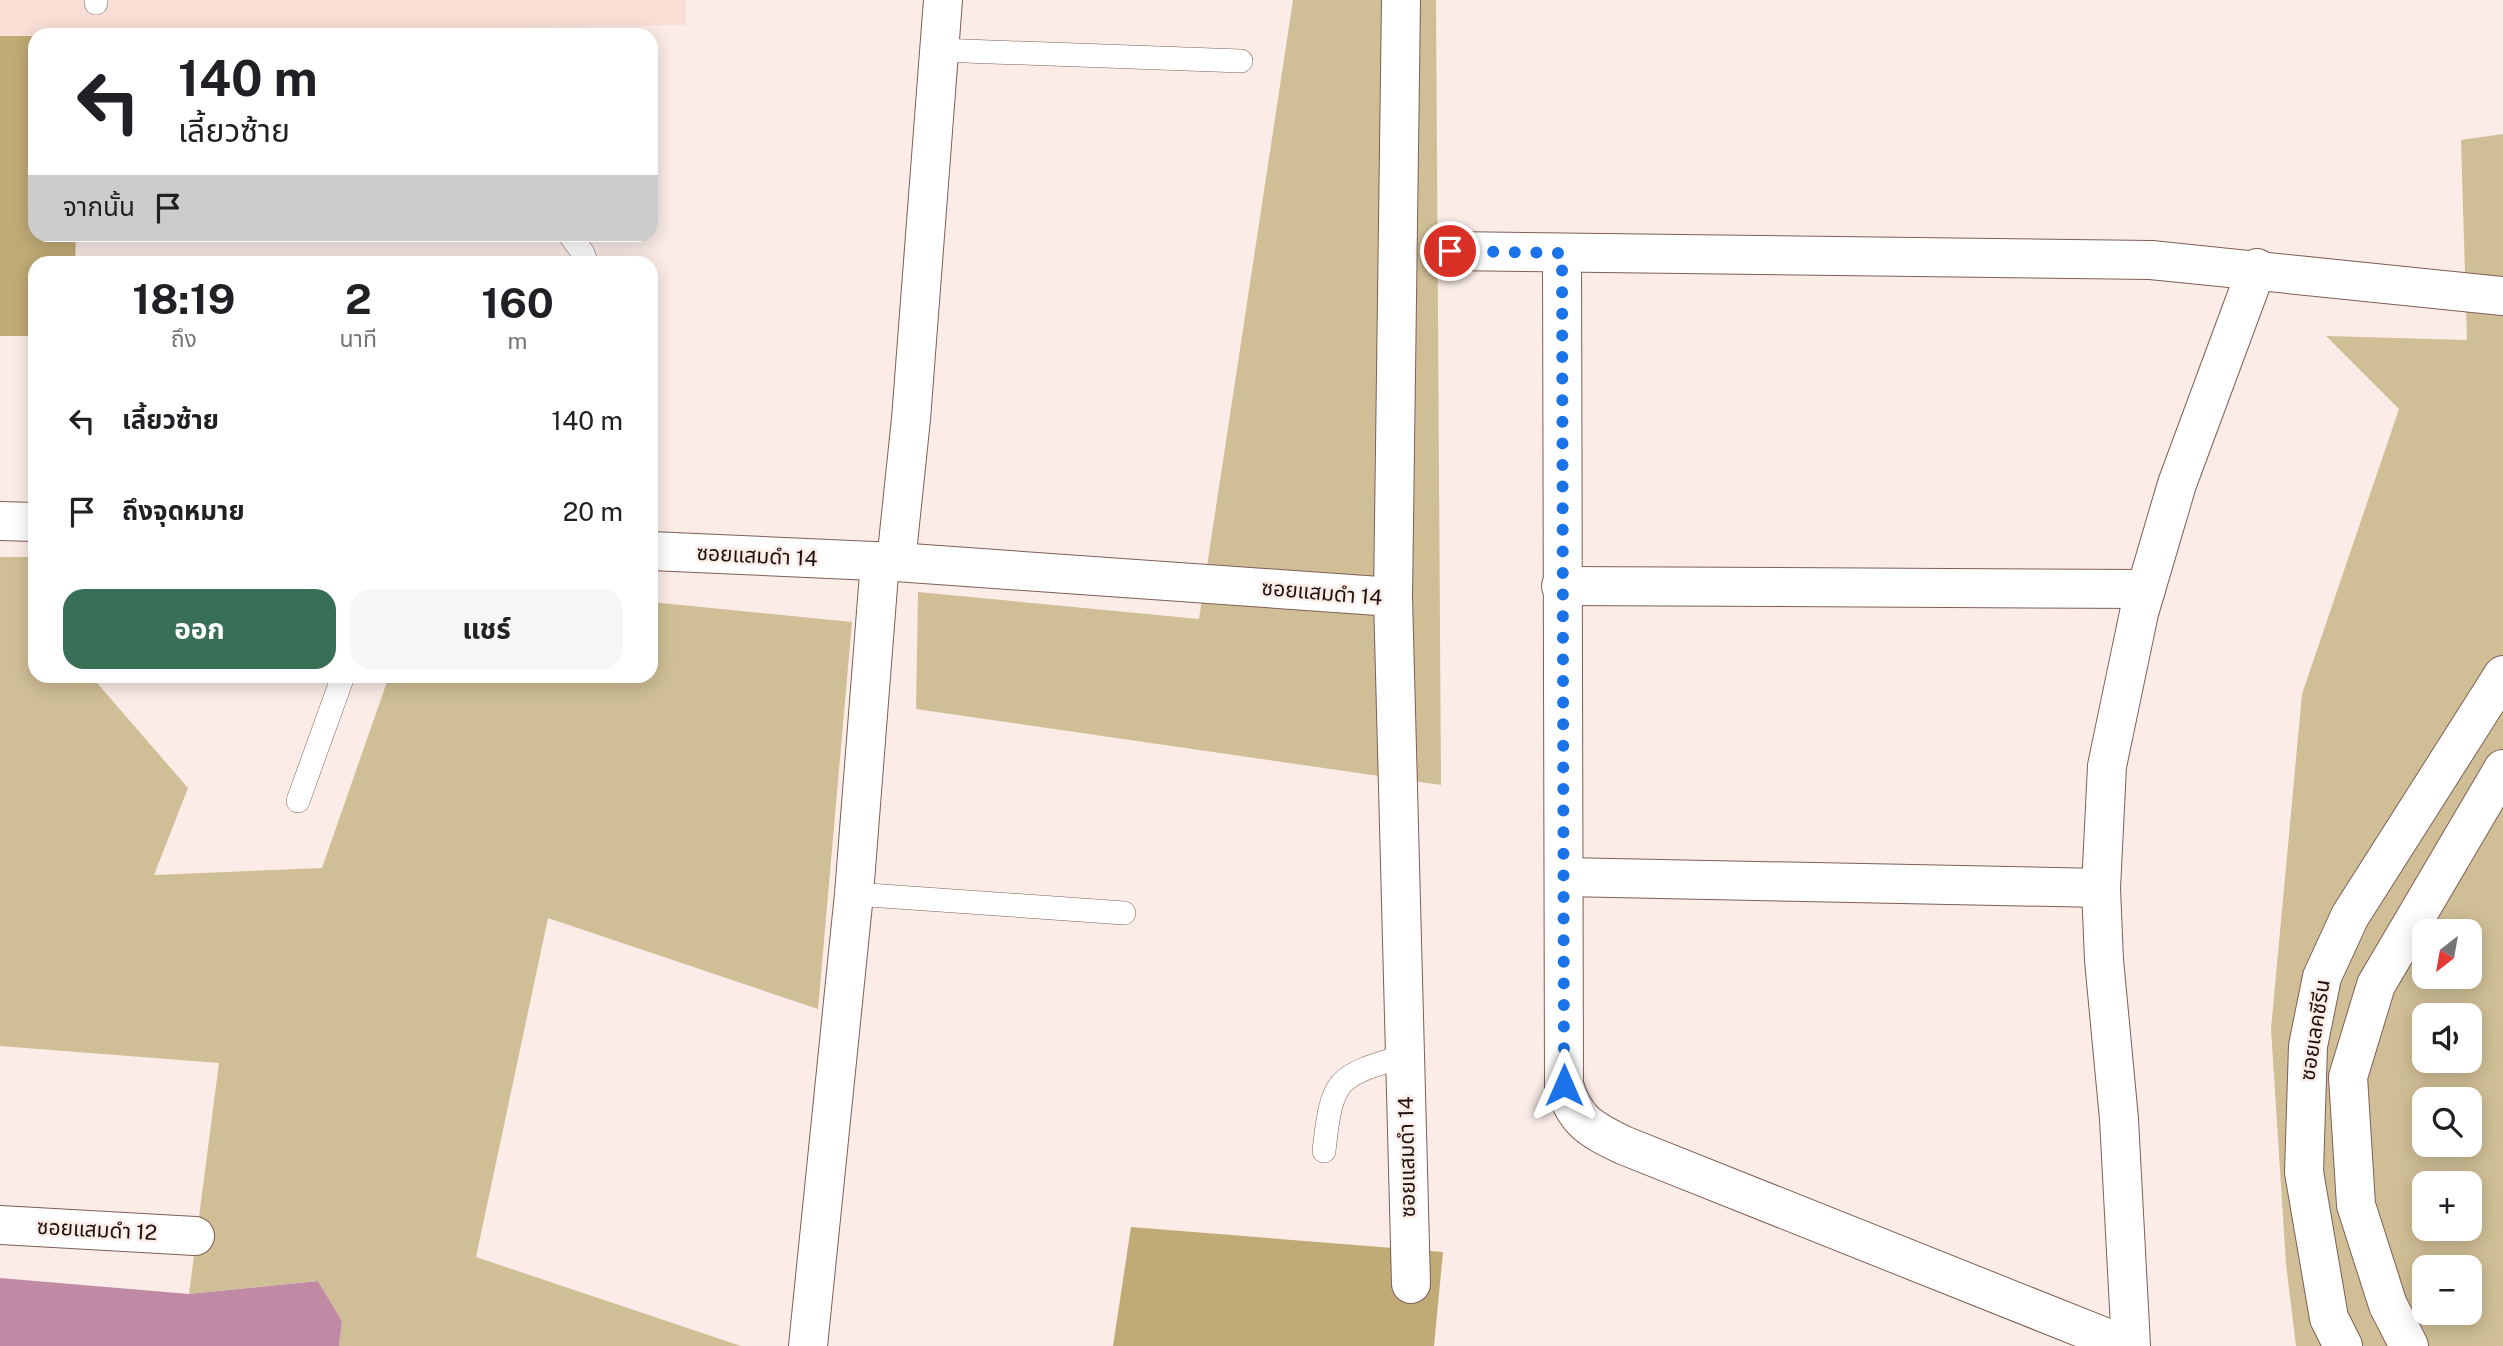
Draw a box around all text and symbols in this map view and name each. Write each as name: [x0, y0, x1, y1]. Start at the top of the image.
text: 140 m: [178, 49, 318, 107]
icon: left: [63, 56, 154, 147]
text: เลี้ยวซ้าย: [178, 112, 290, 149]
icon: arrive: [149, 189, 187, 227]
text: จากนั้น: [63, 191, 135, 222]
pin: [1420, 221, 1480, 281]
icon: arrive: [1431, 232, 1469, 270]
text: 18:19: [132, 274, 235, 323]
text: 2: [345, 274, 372, 323]
text: 160: [481, 278, 554, 327]
text: ถึง: [171, 325, 197, 352]
text: นาที: [340, 325, 377, 352]
text: m: [508, 327, 527, 354]
icon: left: [63, 402, 101, 440]
text: เลี้ยวซ้าย: [122, 404, 219, 435]
text: 140 m: [551, 405, 623, 436]
icon: arrive: [63, 493, 101, 531]
text: ถึงจุดหมาย: [122, 495, 245, 526]
text: 20 m: [563, 496, 623, 527]
street label: ซอยแสมดำ 14: [696, 540, 818, 571]
street label: ซอยแสมดำ 14: [1261, 575, 1383, 610]
button: ออก: [63, 589, 336, 669]
button: แชร์: [350, 589, 623, 669]
north arrow: [2412, 919, 2482, 989]
map controls: [2412, 919, 2482, 1325]
street label: ซอยเลคซีรีน: [2294, 978, 2335, 1082]
button: sound: [2412, 1003, 2482, 1073]
position arrow: [1527, 1048, 1601, 1122]
button: search: [2412, 1087, 2482, 1157]
street label: ซอยแสมดำ 14: [1393, 1096, 1420, 1218]
button: +: [2412, 1171, 2482, 1241]
street label: ซอยแสมดำ 12: [36, 1214, 158, 1245]
button: −: [2412, 1255, 2482, 1325]

